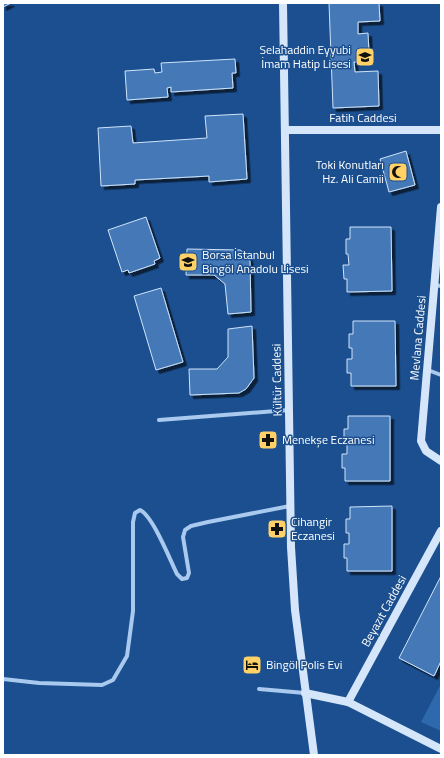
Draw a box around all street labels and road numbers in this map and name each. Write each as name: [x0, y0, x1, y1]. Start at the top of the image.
street label: Fatih Caddesi: [329, 108, 397, 127]
street label: Mevlana Caddesi: [404, 295, 431, 381]
street label: Kültür Caddesi: [266, 343, 287, 417]
street label: Beyazıt Caddesi: [356, 571, 411, 650]

